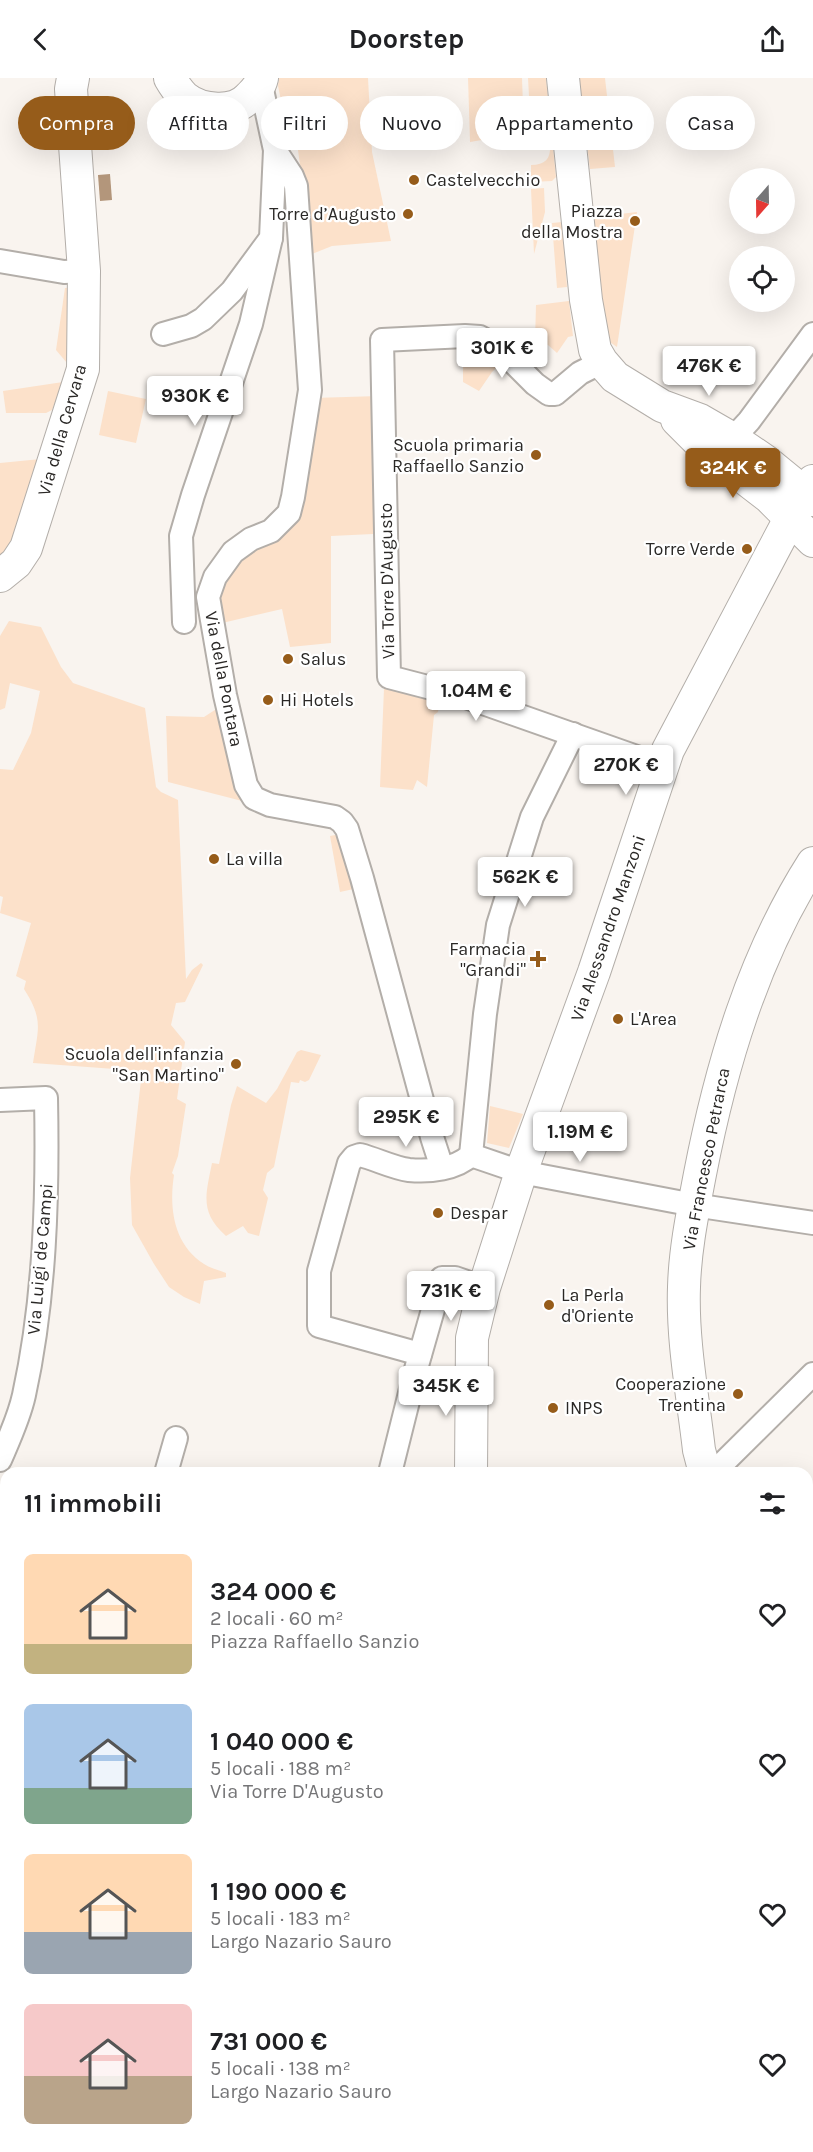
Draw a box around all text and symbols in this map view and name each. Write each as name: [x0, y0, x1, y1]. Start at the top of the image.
icon: back: [24, 23, 57, 56]
text: Doorstep: [349, 23, 464, 55]
icon: share: [756, 23, 789, 56]
chip: Compra: [18, 96, 135, 150]
chip: Affitta: [147, 96, 249, 150]
chip: Filtri: [261, 96, 348, 150]
chip: Nuovo: [360, 96, 463, 150]
chip: Appartamento: [475, 96, 654, 150]
chip: Casa: [666, 96, 755, 150]
north arrow: [729, 168, 795, 234]
map controls: [729, 168, 795, 312]
place label: Castelvecchio: [426, 169, 540, 191]
marker: Castelvecchio: [407, 173, 421, 187]
place label: Piazza della Mostra: [521, 200, 623, 243]
place label: Torre d’Augusto: [269, 203, 396, 225]
marker: Torre d’Augusto: [401, 207, 415, 221]
marker: Piazza della Mostra: [628, 214, 642, 228]
button: locate: [729, 246, 795, 312]
pin: 301K €: [453, 328, 551, 379]
text: 301K €: [470, 336, 534, 359]
pin: 476K €: [660, 346, 758, 397]
text: 476K €: [677, 354, 741, 377]
street label: Via della Cervara: [33, 362, 91, 498]
pin: 930K €: [146, 376, 244, 427]
text: 930K €: [161, 384, 229, 407]
place label: Scuola primaria Raffaello Sanzio: [392, 434, 524, 477]
marker: Scuola primaria Raffaello Sanzio: [529, 448, 543, 462]
pin: 324K €: [684, 448, 782, 499]
text: 324K €: [699, 456, 767, 479]
street label: Via Torre D'Augusto: [375, 503, 399, 659]
place label: Torre Verde: [646, 538, 735, 560]
marker: Torre Verde: [740, 542, 754, 556]
street label: Via della Pontara: [200, 609, 248, 749]
place label: Salus: [300, 648, 346, 670]
marker: Salus: [281, 652, 295, 666]
pin: 1.04M €: [421, 671, 531, 722]
text: 1.04M €: [440, 679, 512, 702]
place label: Hi Hotels: [280, 689, 354, 711]
marker: Hi Hotels: [261, 693, 275, 707]
pin: 270K €: [577, 745, 675, 796]
text: 270K €: [593, 753, 659, 776]
street label: Via Alessandro Manzoni: [566, 832, 650, 1024]
place label: La villa: [226, 848, 283, 870]
marker: La villa: [207, 852, 221, 866]
pin: 562K €: [476, 857, 574, 908]
text: 562K €: [492, 865, 558, 888]
place label: Farmacia "Grandi": [449, 938, 526, 981]
marker: Farmacia "Grandi": [531, 952, 545, 966]
place label: L'Area: [630, 1008, 677, 1030]
marker: L'Area: [611, 1012, 625, 1026]
place label: Scuola dell'infanzia "San Martino": [64, 1043, 224, 1086]
marker: Scuola dell'infanzia "San Martino": [229, 1057, 243, 1071]
street label: Via Francesco Petrarca: [677, 1066, 735, 1252]
pin: 295K €: [357, 1097, 455, 1148]
text: 295K €: [373, 1105, 439, 1128]
pin: 1.19M €: [525, 1112, 635, 1163]
text: 1.19M €: [547, 1120, 613, 1143]
street label: Via Luigi de Campi: [22, 1182, 58, 1336]
place label: Despar: [450, 1202, 508, 1224]
marker: Despar: [431, 1206, 445, 1220]
pin: 731K €: [402, 1271, 500, 1322]
text: 731K €: [421, 1279, 481, 1302]
place label: La Perla d'Oriente: [561, 1284, 634, 1327]
marker: La Perla d'Oriente: [542, 1298, 556, 1312]
pin: 345K €: [397, 1366, 495, 1417]
place label: Cooperazione Trentina: [615, 1373, 726, 1416]
text: 345K €: [413, 1374, 479, 1397]
marker: Cooperazione Trentina: [731, 1387, 745, 1401]
place label: INPS: [565, 1397, 603, 1419]
marker: INPS: [546, 1401, 560, 1415]
icon: filters: [756, 1487, 789, 1520]
text: 11 immobili: [24, 1488, 163, 1519]
text: 324 000 €: [210, 1576, 336, 1607]
icon: home: [72, 1578, 144, 1650]
icon: heart: [756, 1598, 789, 1631]
text: 2 locali · 60 m²: [210, 1607, 344, 1630]
text: Piazza Raffaello Sanzio: [210, 1630, 419, 1653]
text: 1 040 000 €: [210, 1726, 353, 1757]
icon: home: [72, 1728, 144, 1800]
icon: heart: [756, 1748, 789, 1781]
text: 5 locali · 188 m²: [210, 1757, 351, 1780]
text: Via Torre D'Augusto: [210, 1780, 384, 1803]
text: 1 190 000 €: [210, 1876, 346, 1907]
icon: home: [72, 1878, 144, 1950]
icon: heart: [756, 1898, 789, 1931]
text: 5 locali · 183 m²: [210, 1907, 351, 1930]
text: Largo Nazario Sauro: [210, 1930, 392, 1953]
text: 731 000 €: [210, 2026, 327, 2057]
icon: home: [72, 2028, 144, 2100]
icon: heart: [756, 2048, 789, 2081]
text: 5 locali · 138 m²: [210, 2057, 351, 2080]
text: Largo Nazario Sauro: [210, 2080, 392, 2103]

